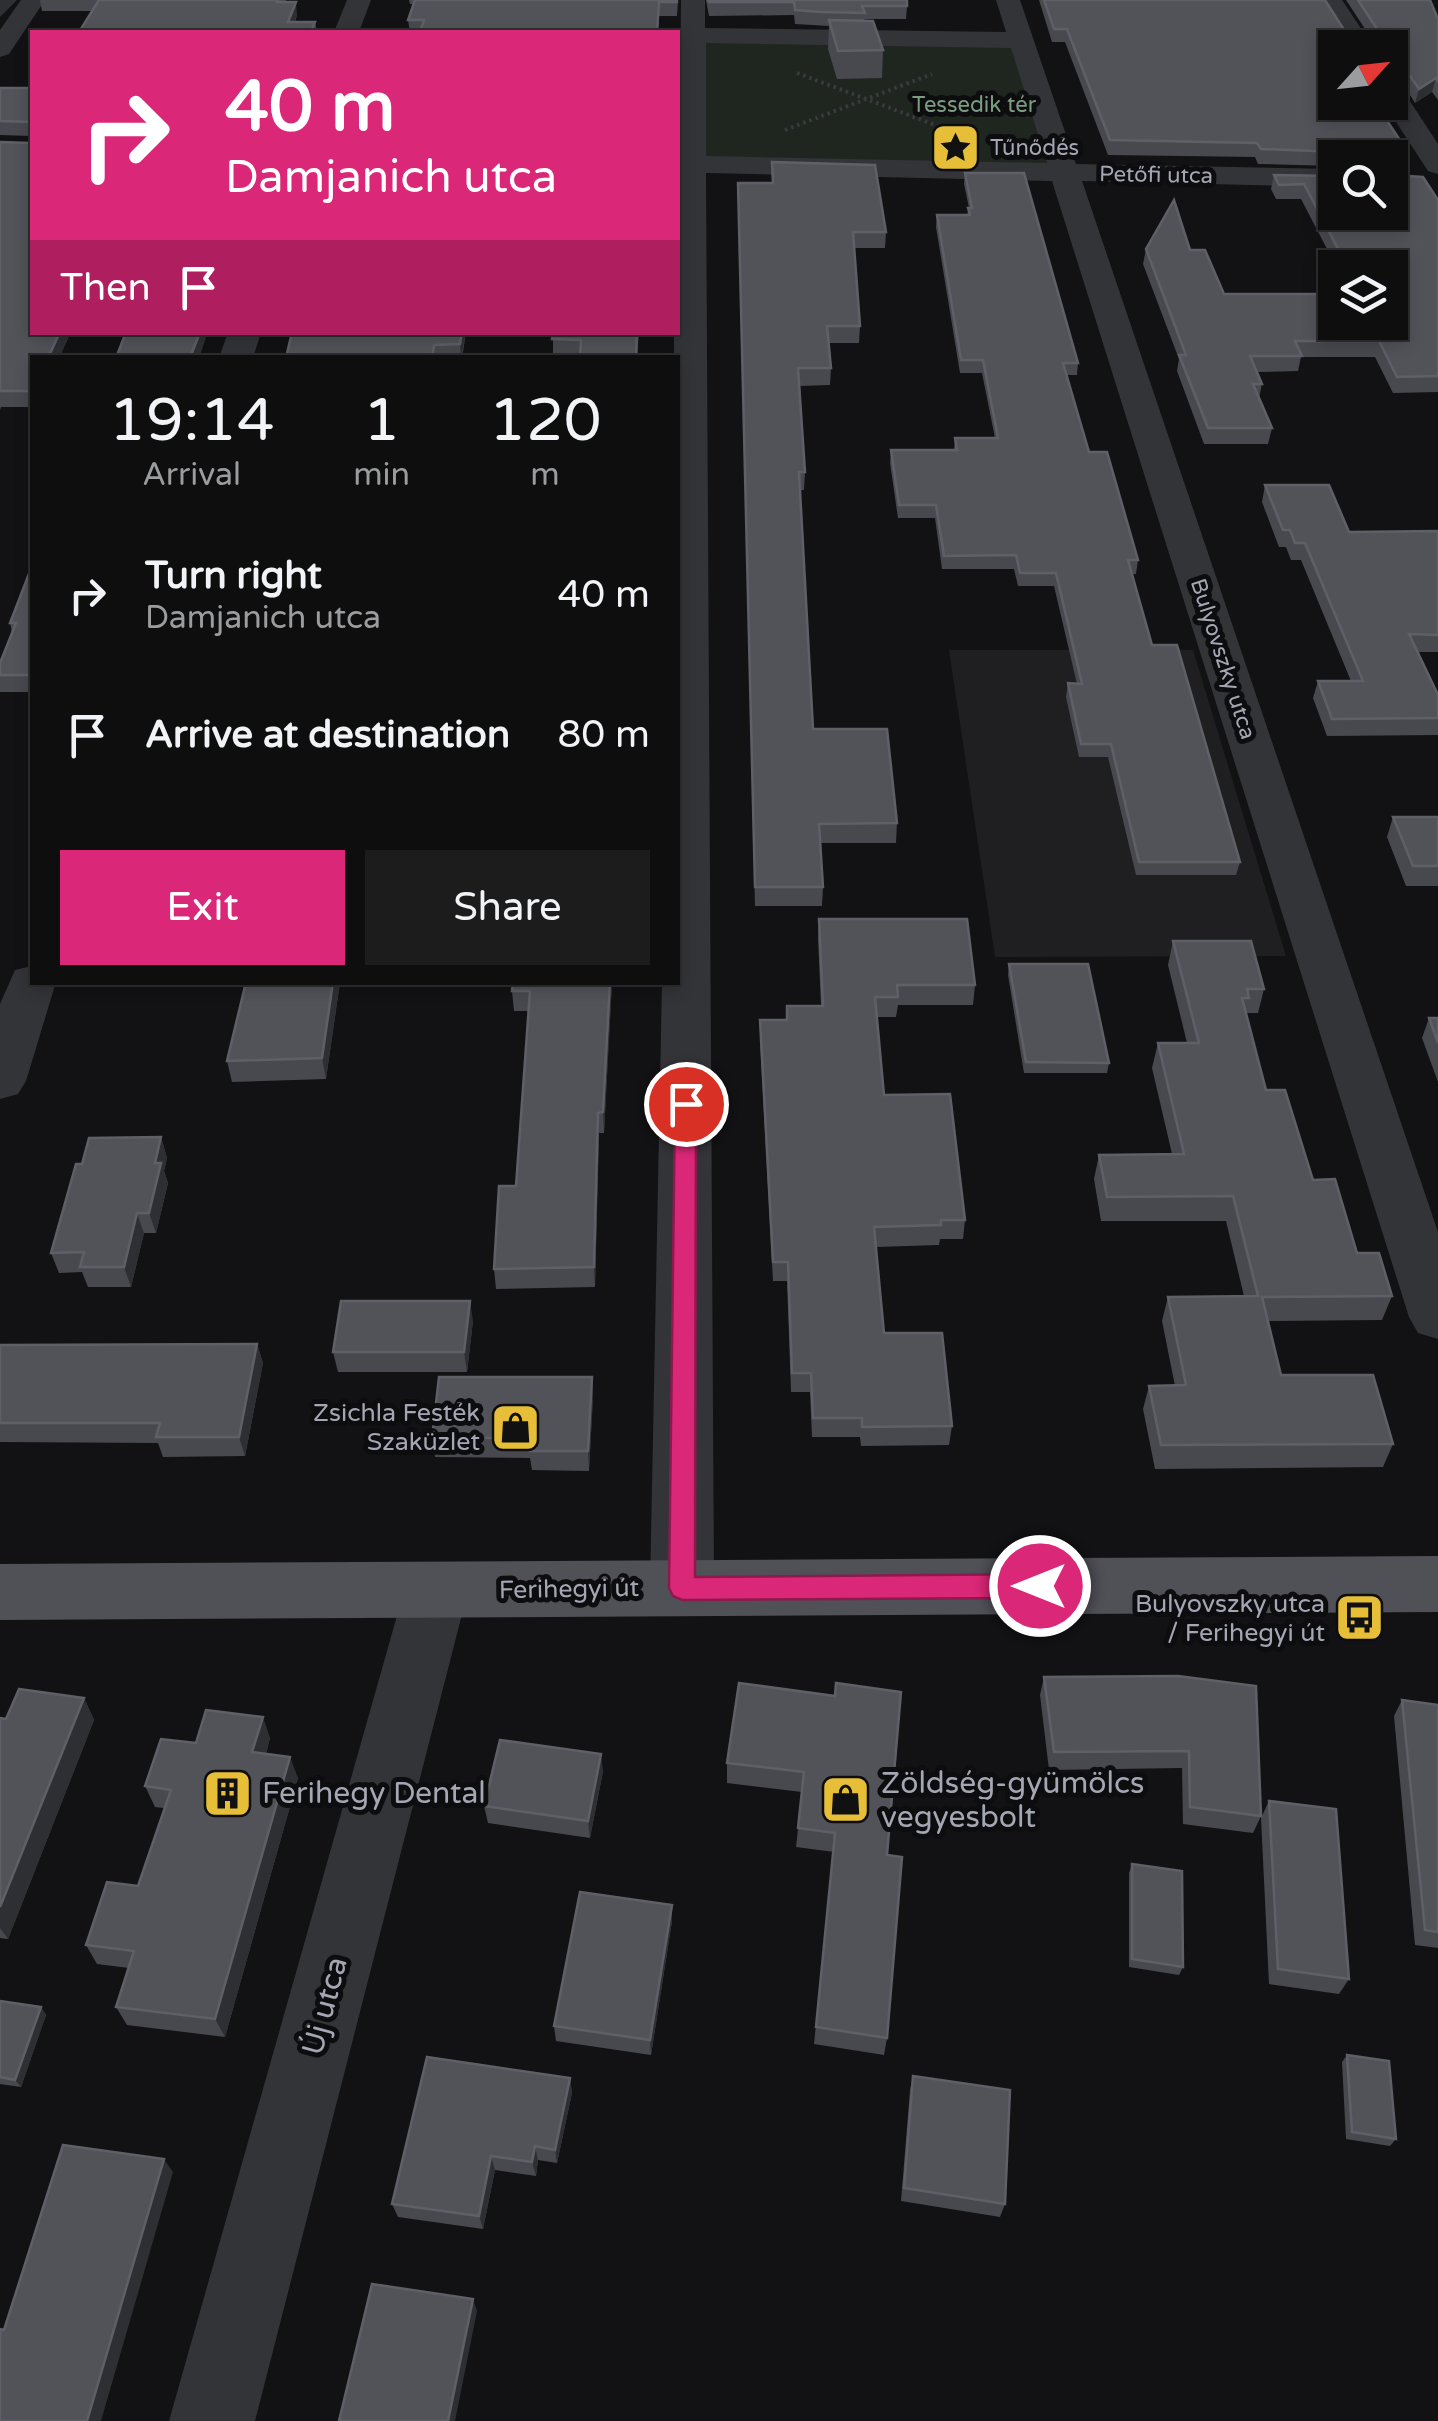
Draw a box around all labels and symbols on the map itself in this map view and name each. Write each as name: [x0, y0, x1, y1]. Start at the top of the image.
north arrow: [1318, 30, 1408, 120]
park label: Tessedik tér: [912, 92, 1037, 118]
place icon: Tűnődés: [929, 122, 981, 174]
place label: Tűnődés: [990, 135, 1079, 161]
street label: Petőfi utca: [1099, 161, 1213, 189]
street label: Bulyovszky utca: [1185, 575, 1261, 743]
pin: [644, 1062, 729, 1147]
place label: Zsichla Festék Szaküzlet: [313, 1398, 480, 1457]
shop icon: Zsichla Festék Szaküzlet: [489, 1401, 541, 1453]
position arrow: [988, 1534, 1092, 1638]
street label: Ferihegyi út: [499, 1573, 640, 1605]
place label: Bulyovszky utca / Ferihegyi út: [1135, 1589, 1325, 1648]
bus stop icon: Bulyovszky utca / Ferihegyi út: [1334, 1592, 1386, 1644]
place label: Zöldség-gyümölcs vegyesbolt: [881, 1765, 1144, 1836]
building icon: Ferihegy Dental: [201, 1767, 253, 1819]
shop icon: Zöldség-gyümölcs vegyesbolt: [820, 1774, 872, 1826]
place label: Ferihegy Dental: [262, 1775, 486, 1812]
street label: Új utca: [294, 1953, 356, 2059]

